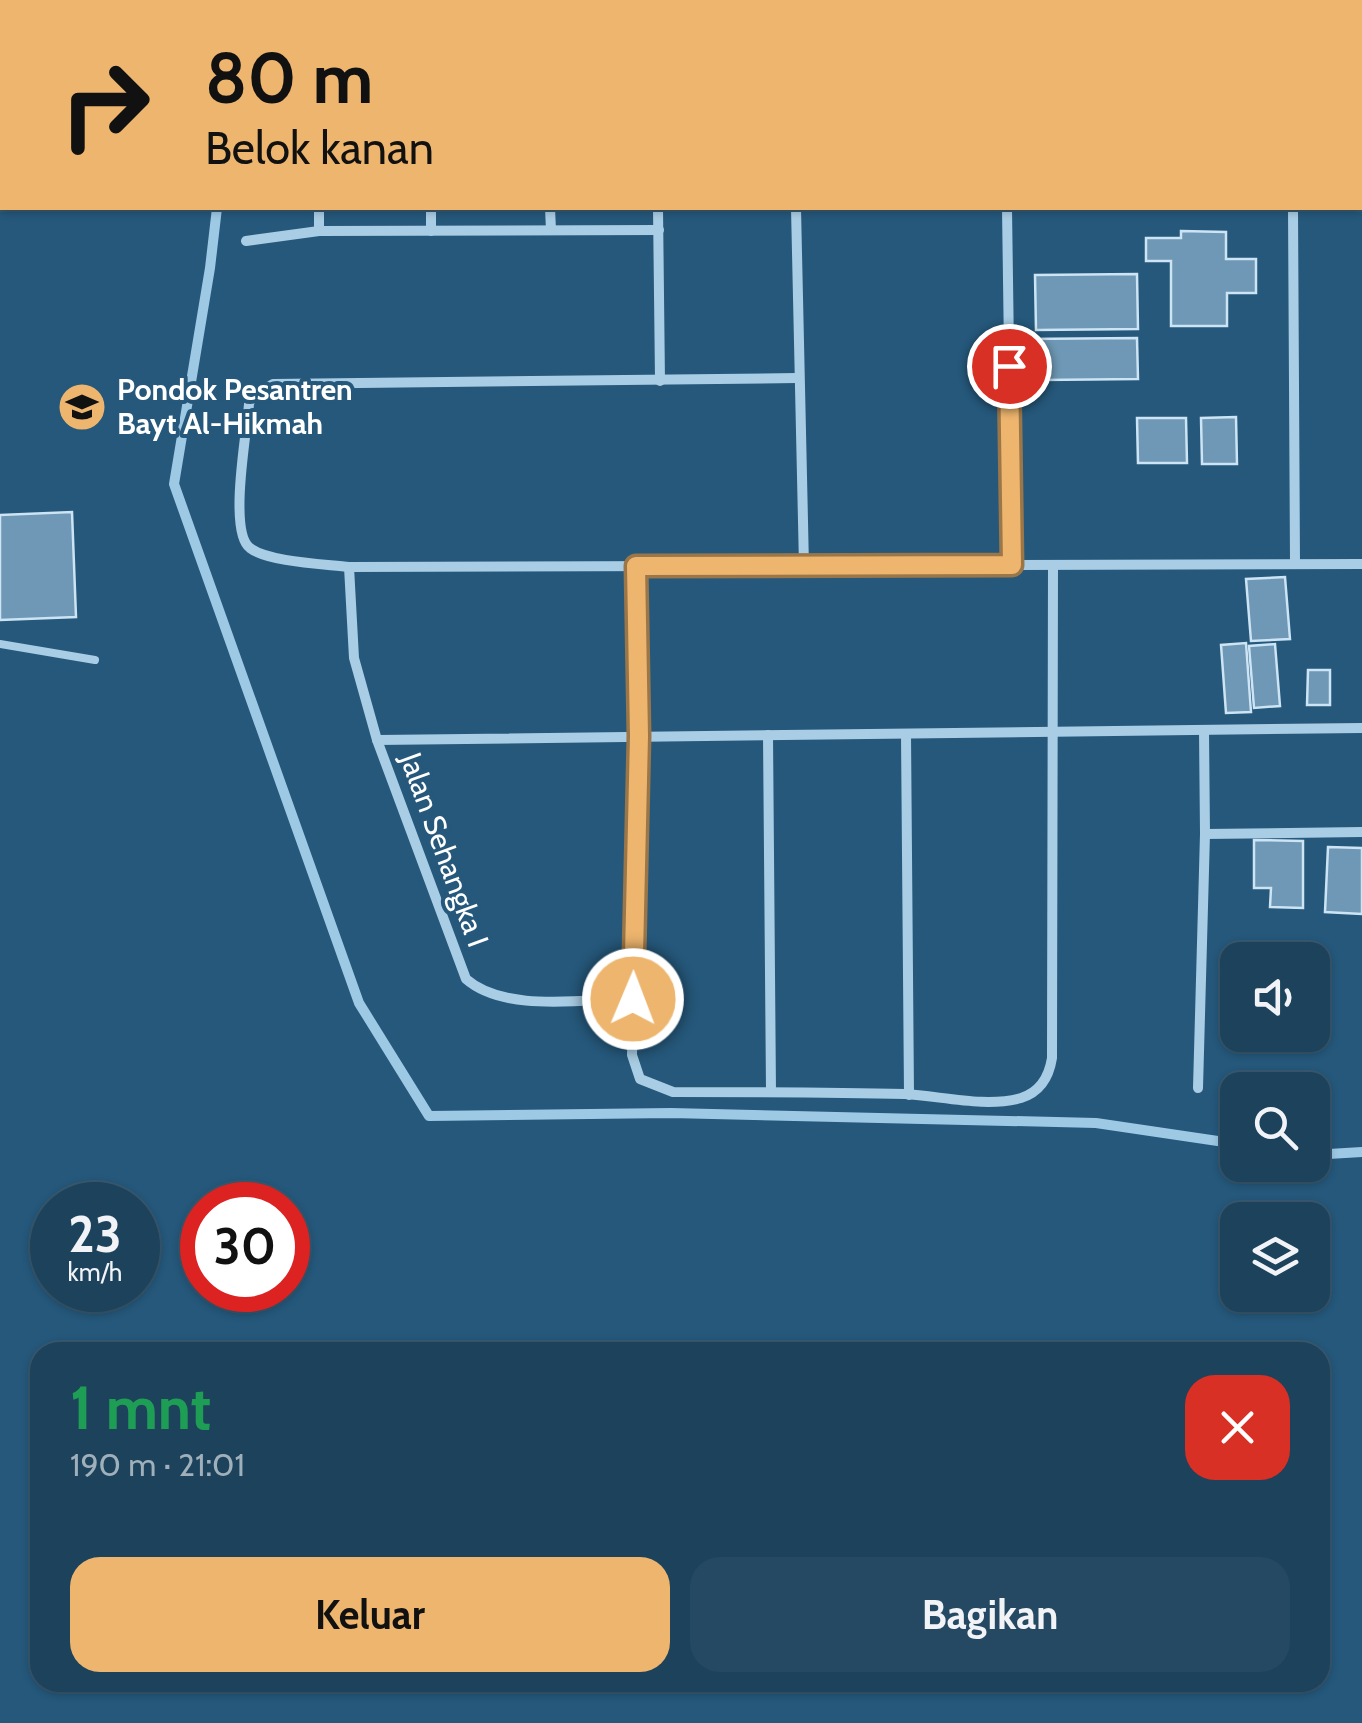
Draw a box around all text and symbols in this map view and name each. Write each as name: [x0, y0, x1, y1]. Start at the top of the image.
text: 80 m: [205, 35, 373, 121]
icon: right: [40, 40, 170, 170]
text: Belok kanan: [205, 121, 434, 175]
pin: [967, 324, 1052, 409]
icon: arrive: [982, 339, 1037, 394]
place label: Pondok Pesantren Bayt Al-Hikmah: [117, 371, 353, 442]
school or university icon: Pondok Pesantren Bayt Al-Hikmah: [56, 381, 108, 433]
street label: Jalan Sehangka I: [392, 747, 497, 952]
map controls: [1220, 942, 1330, 1312]
button: sound: [1220, 942, 1330, 1052]
position arrow: [581, 947, 685, 1051]
button: search: [1220, 1072, 1330, 1182]
speed limit sign: 30: [180, 1182, 310, 1312]
button: layers: [1220, 1202, 1330, 1312]
text: 23: [68, 1204, 122, 1265]
text: km/h: [68, 1257, 122, 1287]
text: 1 mnt: [70, 1371, 211, 1444]
button: close: [1185, 1375, 1290, 1480]
text: 190 m · 21:01: [70, 1445, 245, 1484]
button: Keluar: [70, 1557, 670, 1672]
button: Bagikan: [690, 1557, 1290, 1672]

